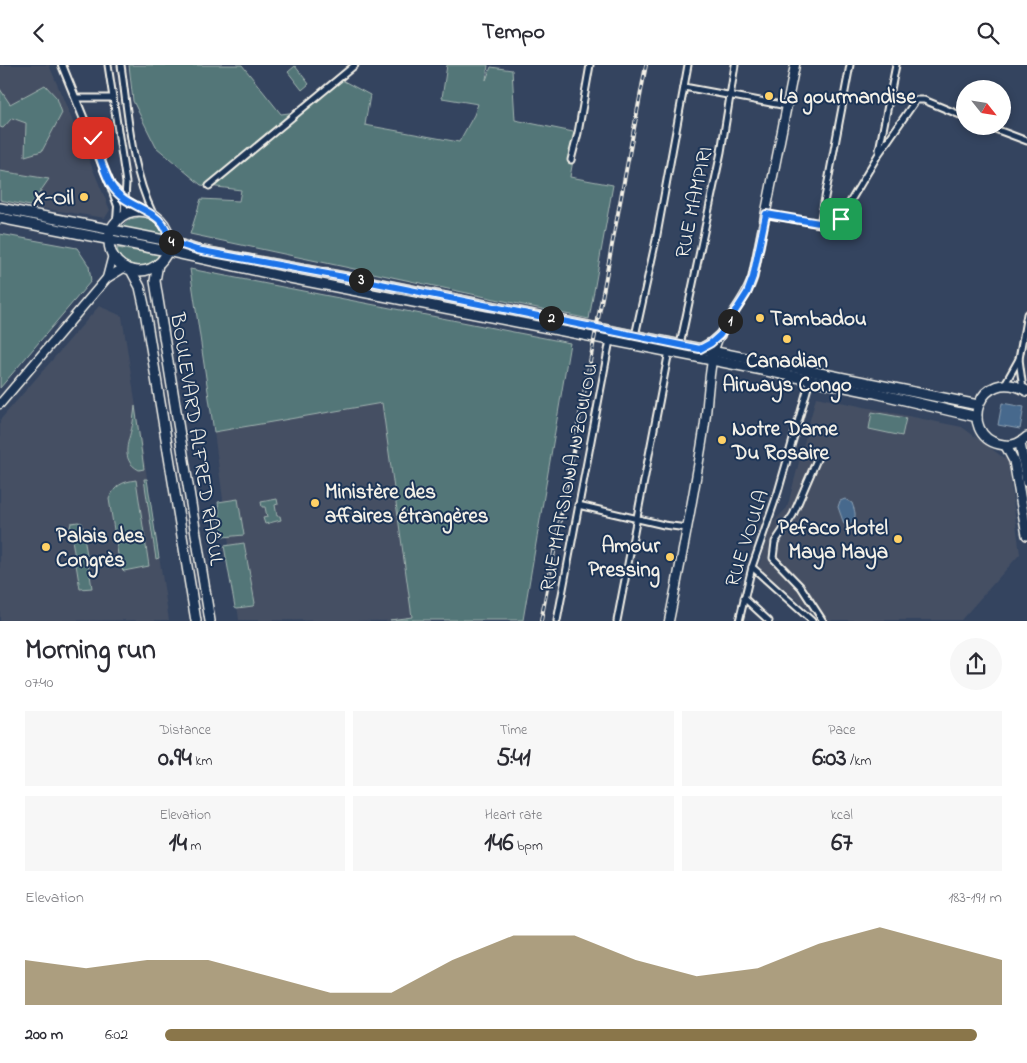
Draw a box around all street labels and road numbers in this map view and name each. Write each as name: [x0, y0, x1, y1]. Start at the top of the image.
street label: RUE MAMPIRI: [668, 144, 721, 261]
street label: BOULEVARD ALFRED RAÔUL: [161, 310, 231, 568]
street label: RUE MATSIONA NZOULOU: [533, 360, 607, 594]
street label: RUE VOULA: [718, 486, 778, 591]

